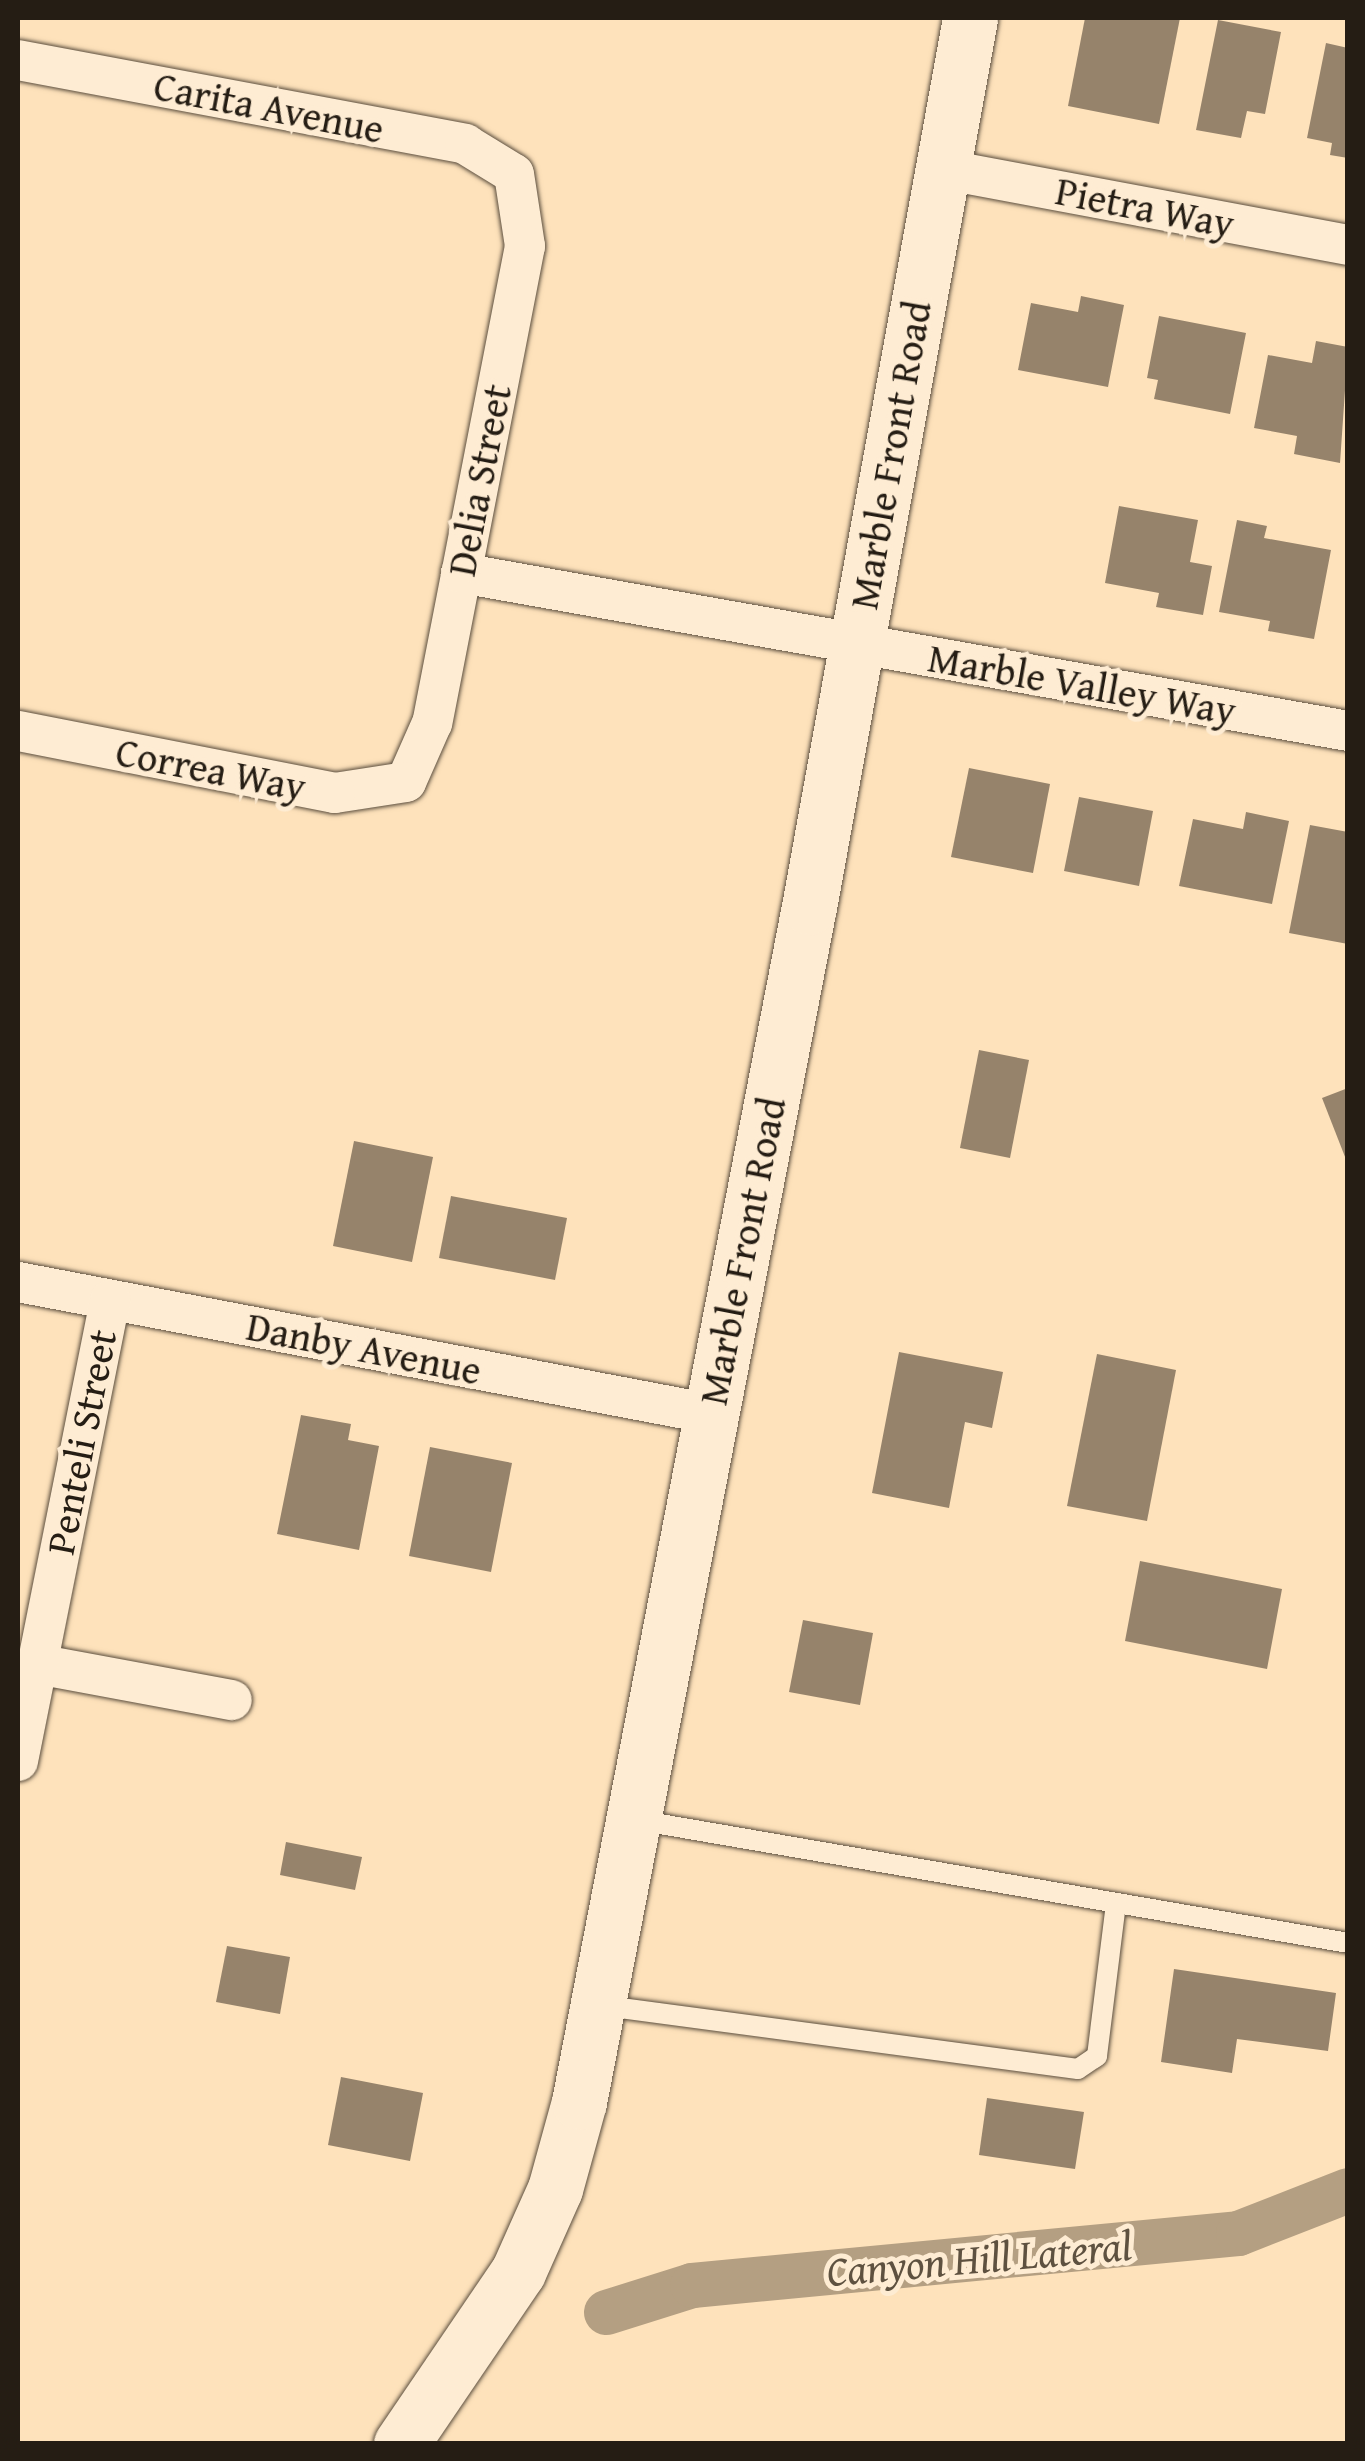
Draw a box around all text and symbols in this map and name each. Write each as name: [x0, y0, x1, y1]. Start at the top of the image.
street label: Carita Avenue: [150, 61, 388, 153]
street label: Pietra Way: [1052, 166, 1238, 248]
street label: Marble Front Road: [839, 297, 941, 613]
street label: Delia Street: [437, 380, 521, 580]
street label: Marble Valley Way: [924, 633, 1240, 735]
street label: Correa Way: [112, 727, 310, 811]
street label: Marble Front Road: [689, 1093, 795, 1409]
street label: Danby Avenue: [243, 1302, 485, 1394]
street label: Penteli Street: [36, 1325, 126, 1559]
water label: Canyon Hill Lateral: [824, 2220, 1134, 2296]

